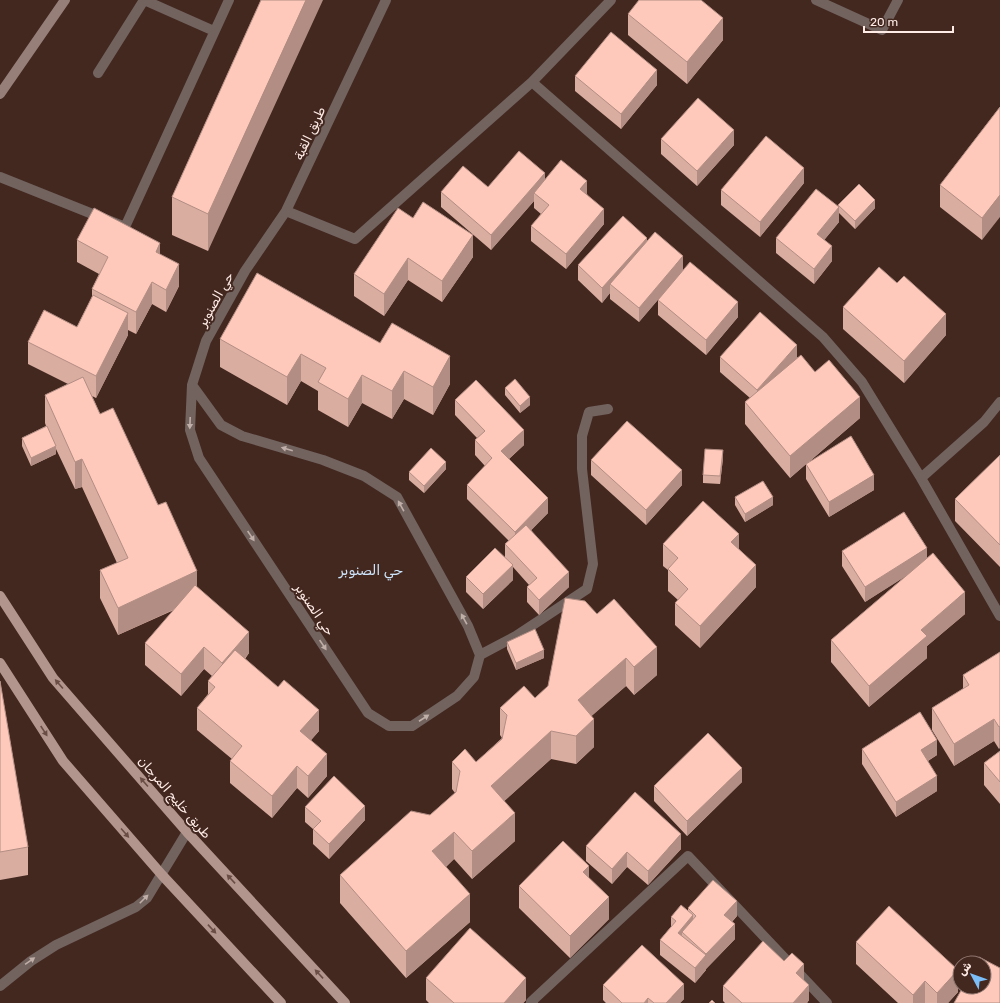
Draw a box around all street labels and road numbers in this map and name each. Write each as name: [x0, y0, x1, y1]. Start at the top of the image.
street label: طريق القبة: [291, 104, 329, 163]
street label: حي الصنوبر: [194, 270, 238, 331]
street label: حي الصنوبر: [290, 580, 337, 639]
street label: طريق خليج المرجان: [133, 753, 214, 843]

